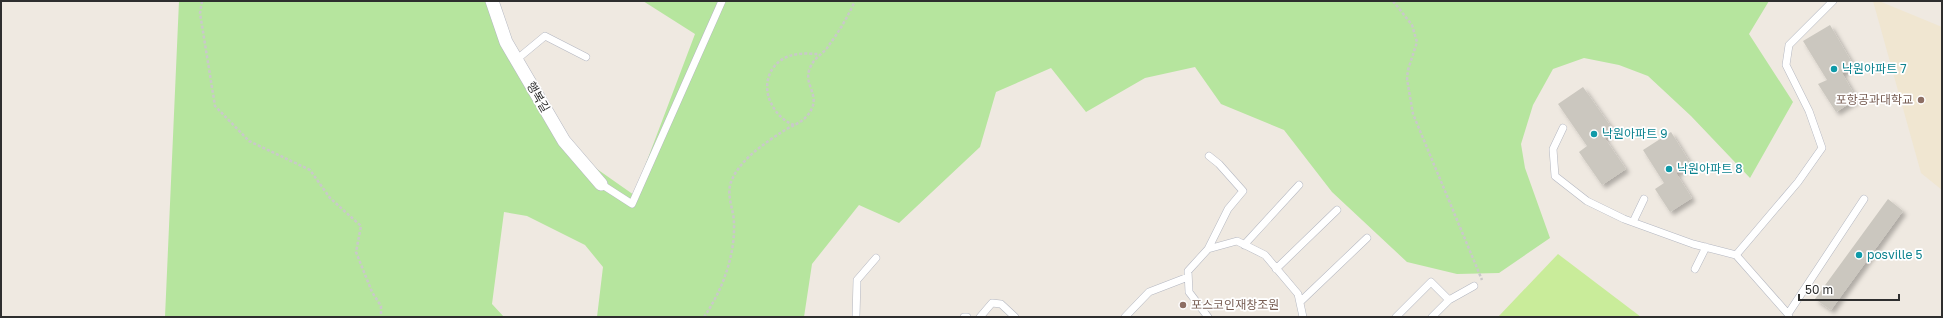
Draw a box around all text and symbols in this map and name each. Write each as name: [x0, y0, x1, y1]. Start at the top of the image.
place label: 낙원아파트 7: [1842, 61, 1907, 76]
marker: 낙원아파트 7: [1829, 64, 1839, 74]
street label: 행복길: [524, 79, 553, 115]
place label: 포항공과대학교: [1836, 92, 1913, 107]
marker: 포항공과대학교: [1916, 95, 1926, 105]
place label: 낙원아파트 9: [1602, 126, 1667, 141]
marker: 낙원아파트 9: [1589, 129, 1599, 139]
place label: 낙원아파트 8: [1677, 161, 1743, 176]
marker: 낙원아파트 8: [1664, 164, 1674, 174]
place label: posville 5: [1867, 247, 1922, 262]
marker: posville 5: [1854, 250, 1864, 260]
scale bar: [1799, 276, 1899, 302]
text: 50 m: [1805, 282, 1833, 297]
place label: 포스코인재창조원: [1191, 297, 1279, 312]
marker: 포스코인재창조원: [1178, 300, 1188, 310]

